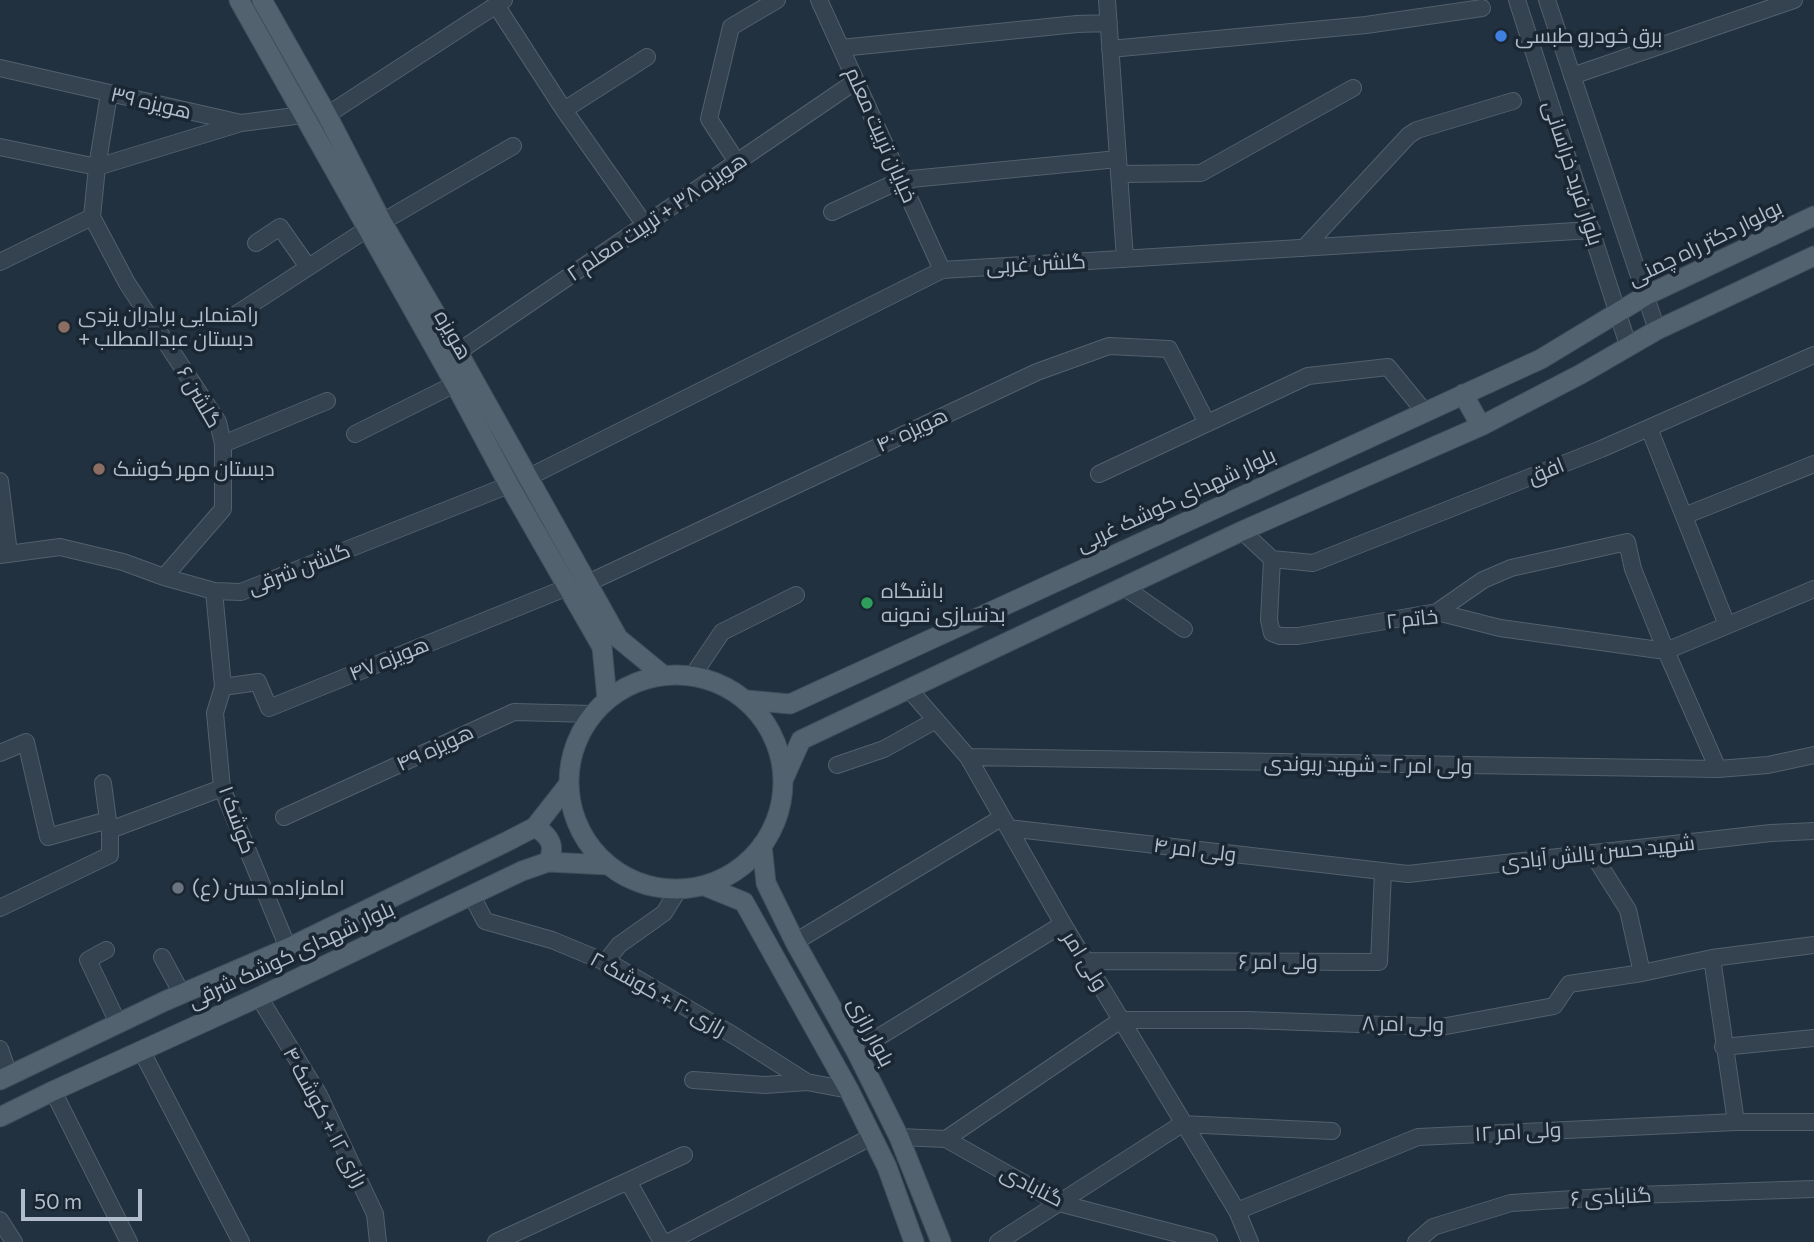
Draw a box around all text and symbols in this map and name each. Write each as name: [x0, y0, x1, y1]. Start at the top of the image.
place label: برق خودرو طبسی: [1515, 23, 1662, 49]
marker: برق خودرو طبسی: [1493, 28, 1509, 44]
street label: خیایان تربیت معلم: [840, 63, 922, 207]
street label: هویزه ۳۹: [108, 81, 194, 125]
street label: بلوار فرید خراسانی: [1538, 97, 1608, 249]
street label: هویزه ۳۸ + تربیت معلم ۲: [562, 147, 752, 287]
street label: بولوار دکتر راه چمنی: [1624, 195, 1786, 291]
street label: گلشن غربی: [985, 249, 1087, 279]
place label: راهنمایی برادران یزدی + دبستان عبدالمطلب: [78, 302, 258, 352]
street label: هویزه: [429, 306, 477, 364]
marker: راهنمایی برادران یزدی + دبستان عبدالمطلب: [56, 319, 72, 335]
street label: گلشن ۶: [171, 362, 227, 432]
street label: هویزه ۴۰: [872, 402, 952, 458]
street label: بلوار شهدای کوشک غربی: [1072, 443, 1280, 557]
street label: افق: [1524, 452, 1568, 490]
place label: دبستان مهر کوشک: [113, 456, 275, 482]
marker: دبستان مهر کوشک: [91, 461, 107, 477]
street label: گلشن شرقی: [244, 538, 354, 600]
place label: باشگاه بدنسازی نمونه: [881, 578, 1006, 628]
marker: باشگاه بدنسازی نمونه: [859, 595, 875, 611]
street label: خاتم ۲: [1385, 604, 1439, 634]
street label: هویزه ۴۷: [345, 632, 433, 686]
street label: هویزه ۴۹: [393, 719, 477, 777]
street label: ولی امر ۲ - شهید ریوندی: [1263, 751, 1473, 779]
street label: کوشک ۱: [213, 783, 261, 857]
street label: شهید حسن بالش آبادی: [1500, 830, 1696, 876]
street label: ولی امر ۴: [1152, 832, 1238, 868]
place label: امامزاده حسن (ع): [192, 875, 345, 901]
marker: امامزاده حسن (ع): [170, 880, 186, 896]
street label: بلوار شهدای کوشک شرقی: [184, 896, 398, 1014]
street label: ولی امر: [1057, 927, 1113, 995]
street label: رازی ۲۰ + کوشک ۲: [586, 946, 730, 1042]
street label: ولی امر ۶: [1238, 949, 1318, 975]
street label: بلوار رازی: [842, 993, 900, 1071]
street label: ولی امر ۸: [1362, 1011, 1444, 1037]
street label: رازی ۱۲ + کوشک ۴: [277, 1043, 373, 1191]
street label: ولی امر ۱۲: [1474, 1117, 1562, 1147]
street label: گنابادی: [996, 1159, 1068, 1213]
scale bar: [24, 1176, 145, 1220]
street label: گنابادی ۶: [1570, 1182, 1652, 1212]
text: 50 m: [34, 1188, 82, 1213]

